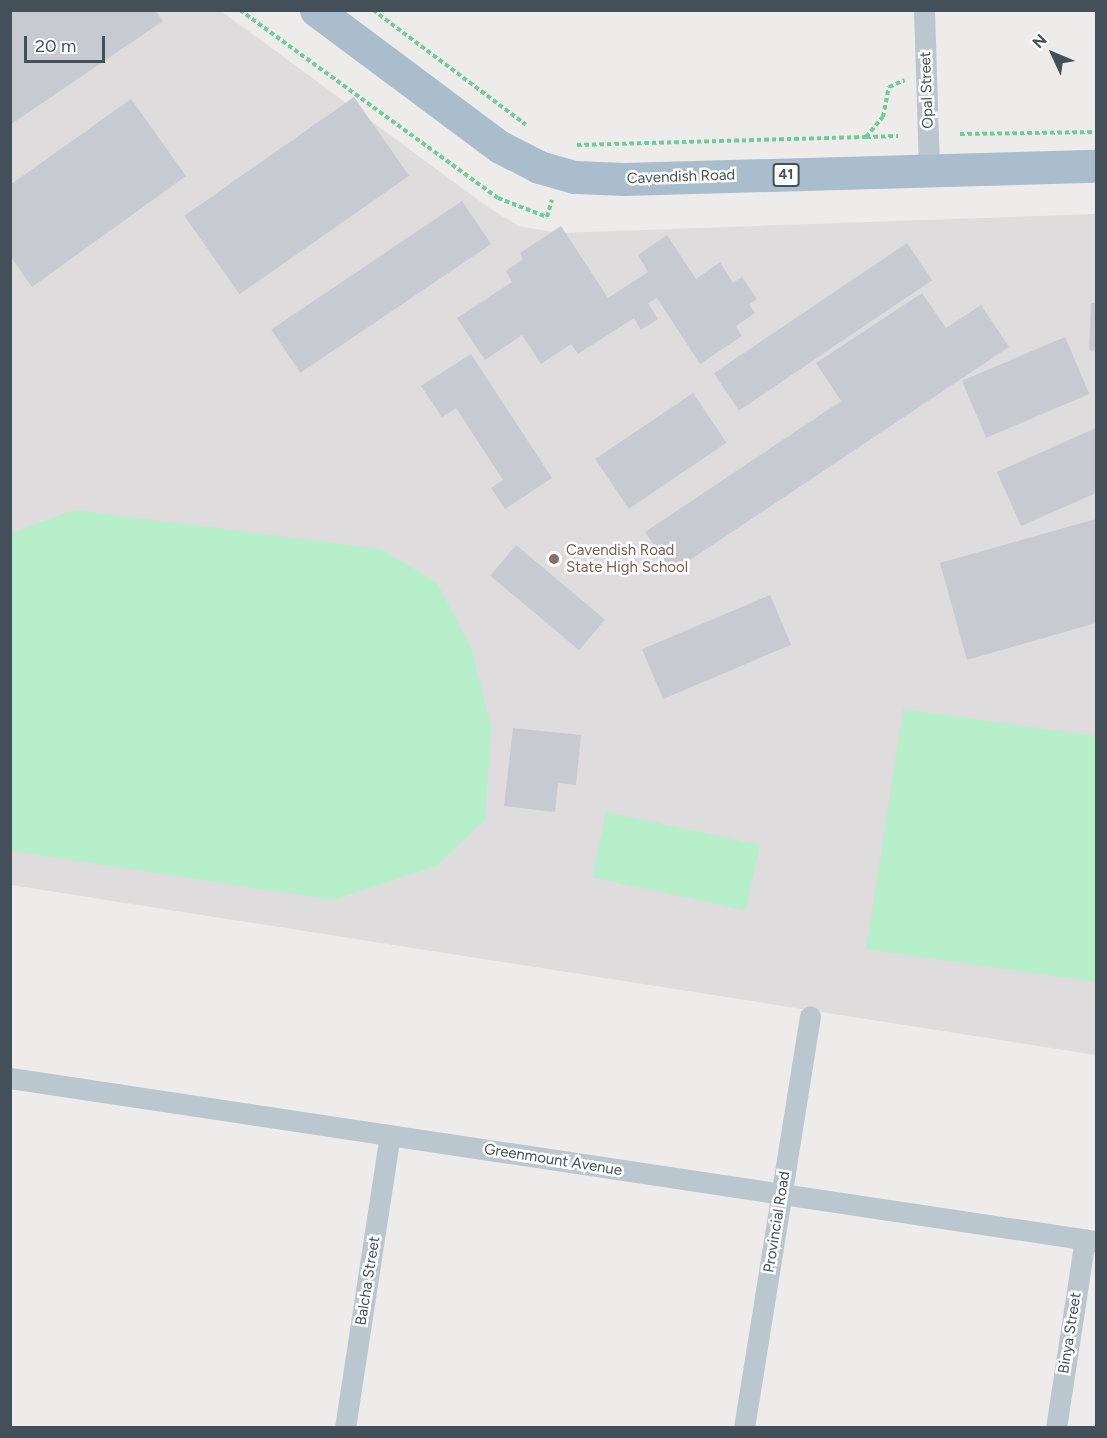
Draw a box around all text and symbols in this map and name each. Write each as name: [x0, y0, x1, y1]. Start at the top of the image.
scale bar: [27, 24, 108, 62]
north arrow: [1023, 24, 1083, 84]
text: N: [1029, 30, 1051, 52]
text: 20 m: [35, 35, 76, 57]
street label: Opal Street: [917, 51, 937, 129]
road number: 41: [772, 164, 800, 186]
street label: Cavendish Road: [627, 166, 735, 188]
place label: Cavendish Road State High School: [566, 541, 688, 576]
marker: Cavendish Road State High School: [547, 552, 561, 566]
street label: Greenmount Avenue: [483, 1140, 623, 1180]
street label: Provincial Road: [760, 1170, 794, 1274]
street label: Balcha Street: [352, 1235, 384, 1327]
street label: Binya Street: [1055, 1291, 1085, 1375]

